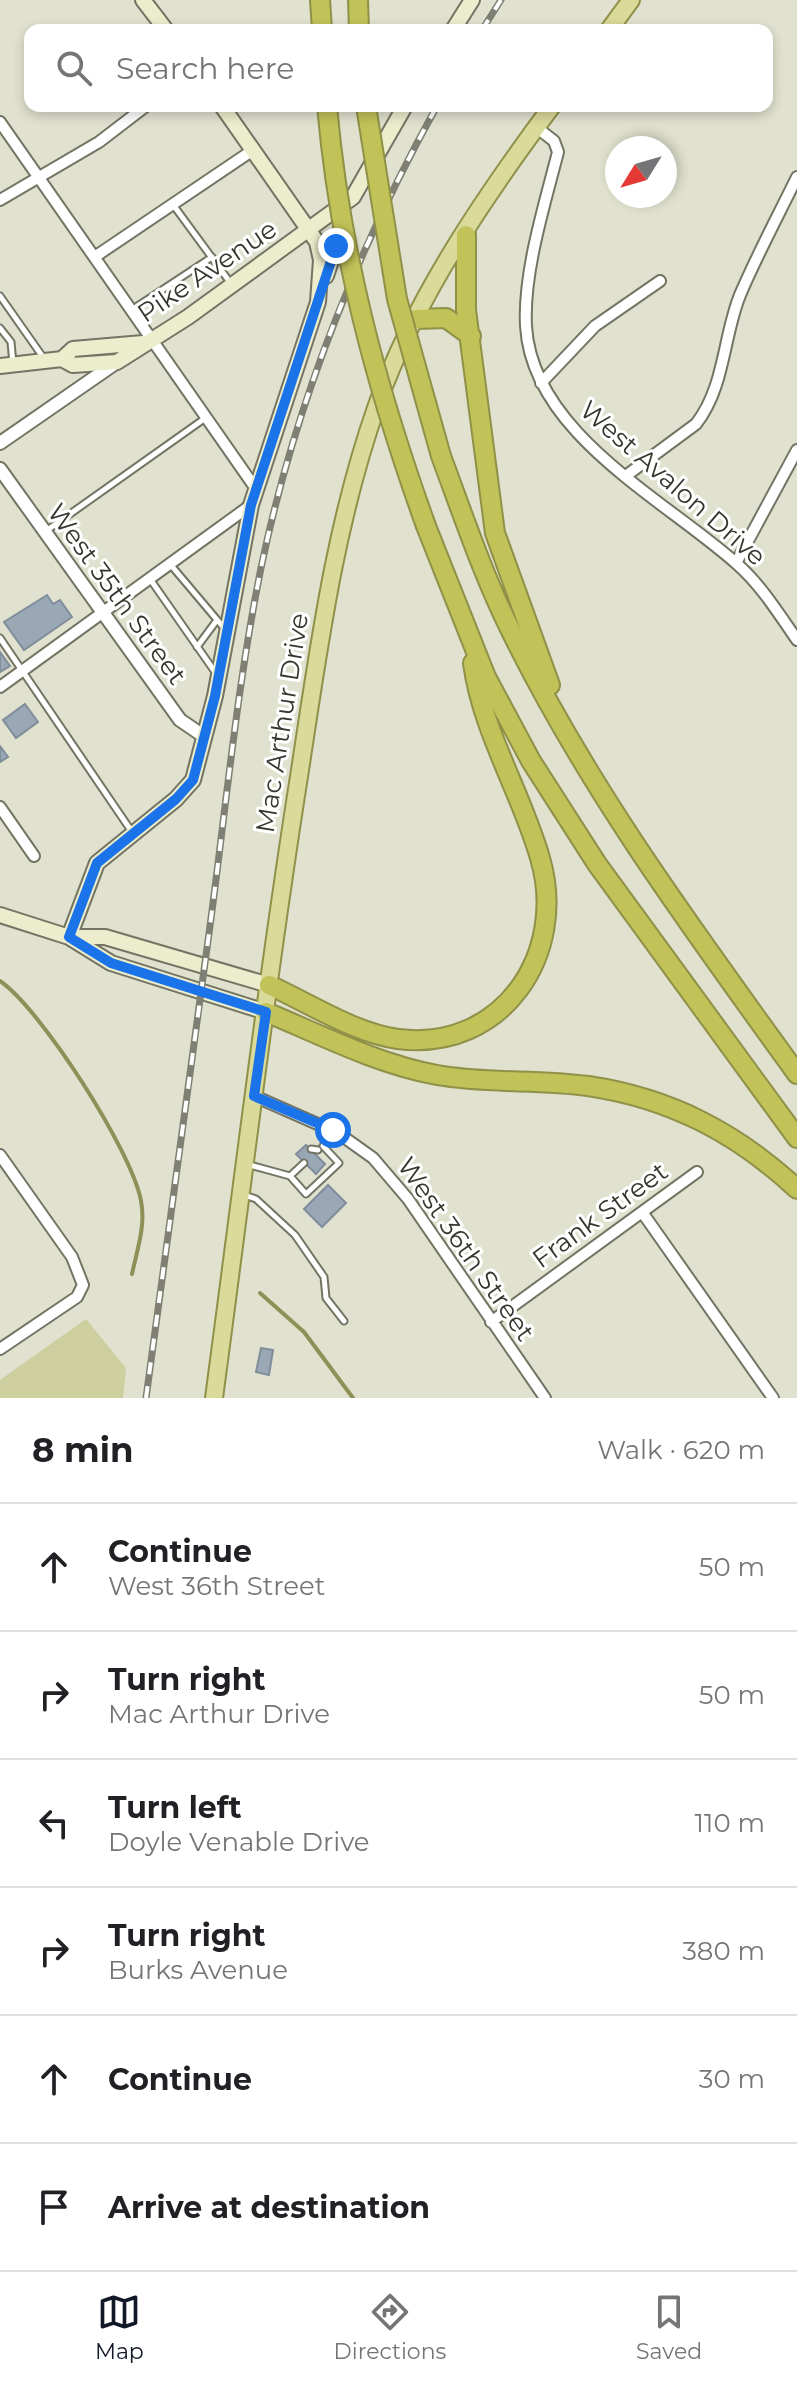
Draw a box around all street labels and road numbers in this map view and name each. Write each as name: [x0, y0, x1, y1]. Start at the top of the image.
street label: Pike Avenue: [131, 213, 283, 329]
street label: West Avalon Drive: [573, 394, 773, 572]
street label: West 35th Street: [41, 497, 193, 691]
street label: Mac Arthur Drive: [249, 611, 315, 835]
street label: West 36th Street: [391, 1151, 541, 1347]
street label: Frank Street: [526, 1155, 674, 1275]

